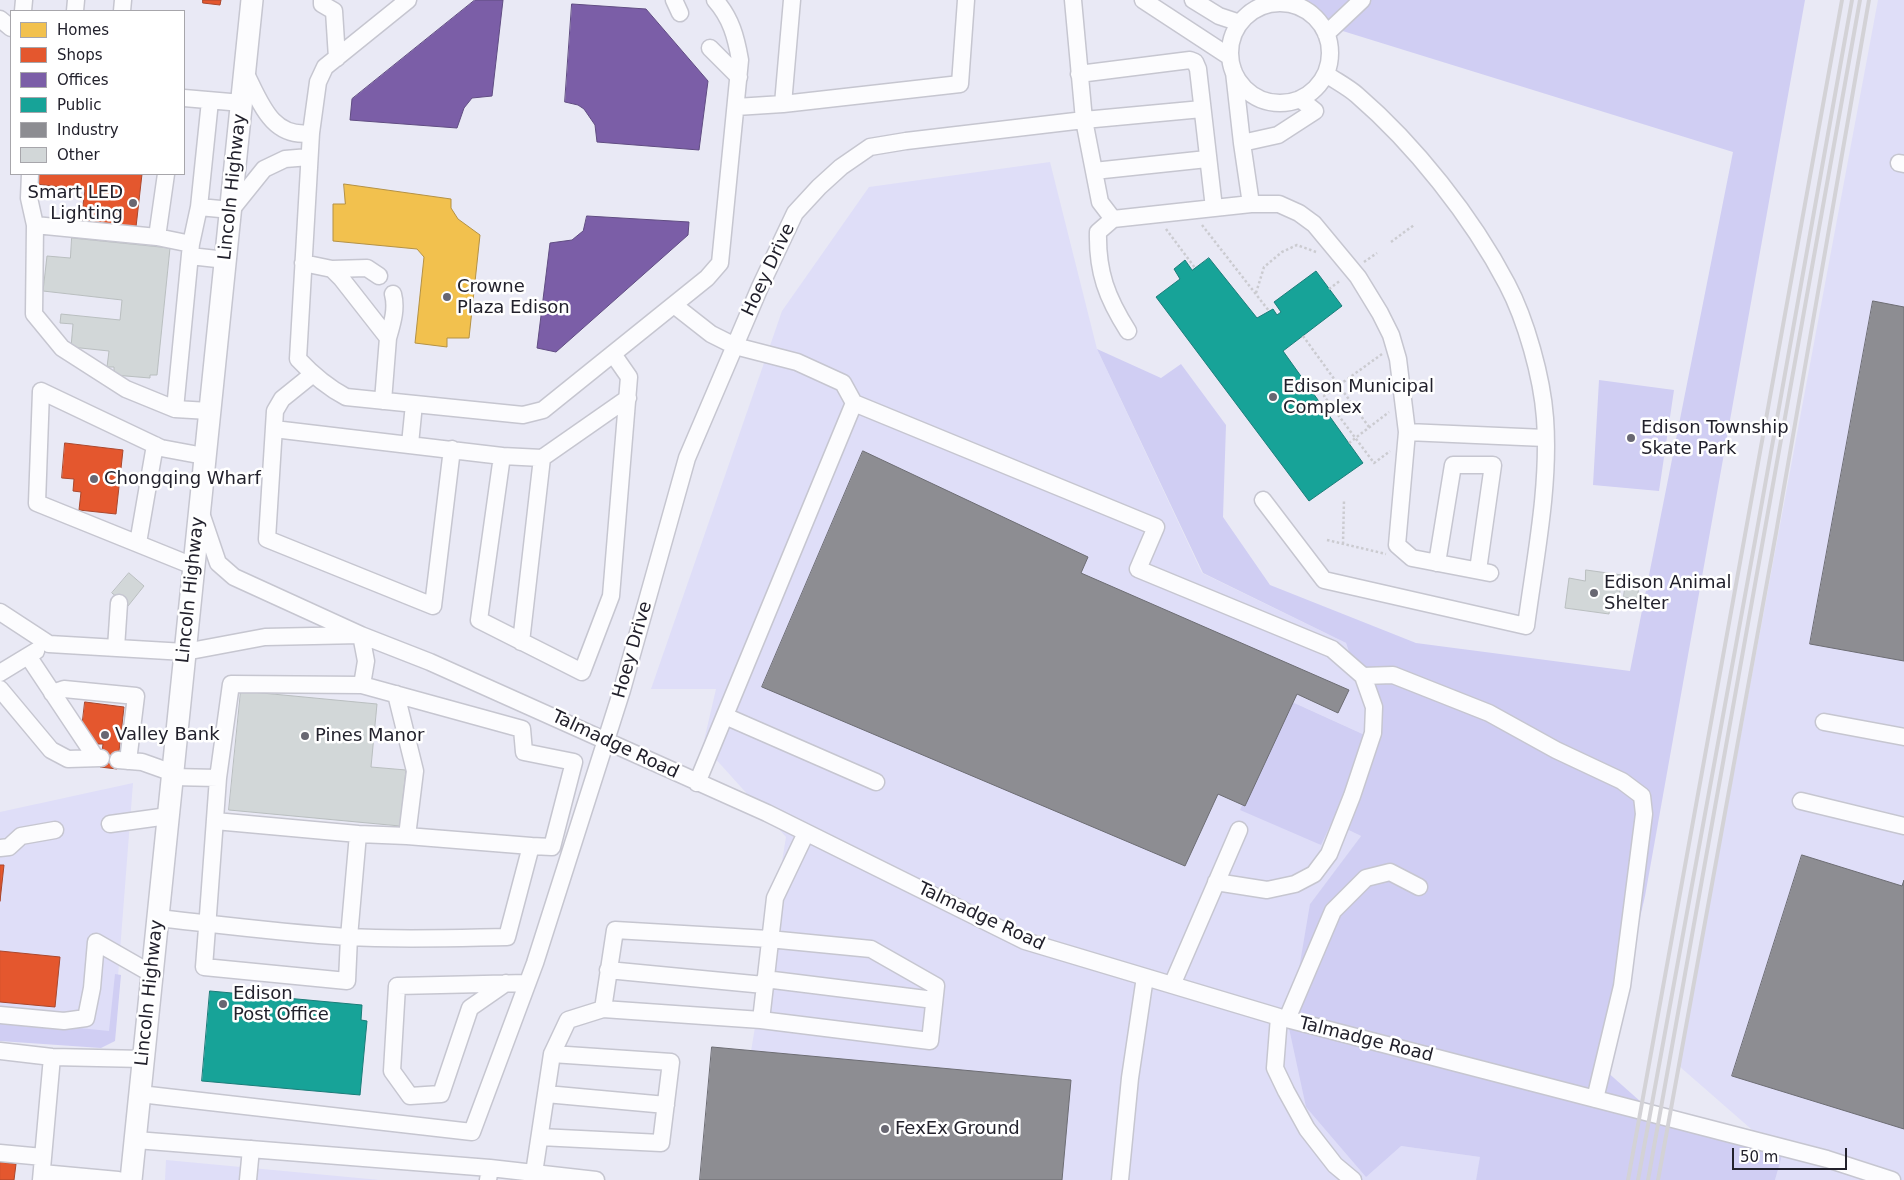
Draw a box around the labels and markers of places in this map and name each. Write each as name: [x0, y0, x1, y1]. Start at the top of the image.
place label: Smart LED Lighting: [28, 182, 123, 224]
marker: Smart LED Lighting: [127, 197, 139, 209]
place label: Crowne Plaza Edison: [457, 276, 570, 318]
marker: Crowne Plaza Edison: [441, 291, 453, 303]
place label: Edison Municipal Complex: [1283, 376, 1434, 418]
marker: Edison Municipal Complex: [1267, 391, 1279, 403]
place label: Edison Township Skate Park: [1641, 417, 1789, 459]
marker: Edison Township Skate Park: [1625, 432, 1637, 444]
place label: Chongqing Wharf: [104, 468, 261, 490]
marker: Chongqing Wharf: [88, 473, 100, 485]
place label: Edison Animal Shelter: [1604, 572, 1732, 614]
marker: Edison Animal Shelter: [1588, 587, 1600, 599]
place label: Valley Bank: [115, 724, 220, 746]
place label: Pines Manor: [315, 725, 424, 747]
marker: Valley Bank: [99, 729, 111, 741]
marker: Pines Manor: [299, 730, 311, 742]
place label: Edison Post Office: [233, 983, 329, 1026]
marker: Edison Post Office: [217, 998, 229, 1010]
place label: FexEx Ground: [895, 1118, 1020, 1140]
marker: FexEx Ground: [879, 1123, 891, 1135]

